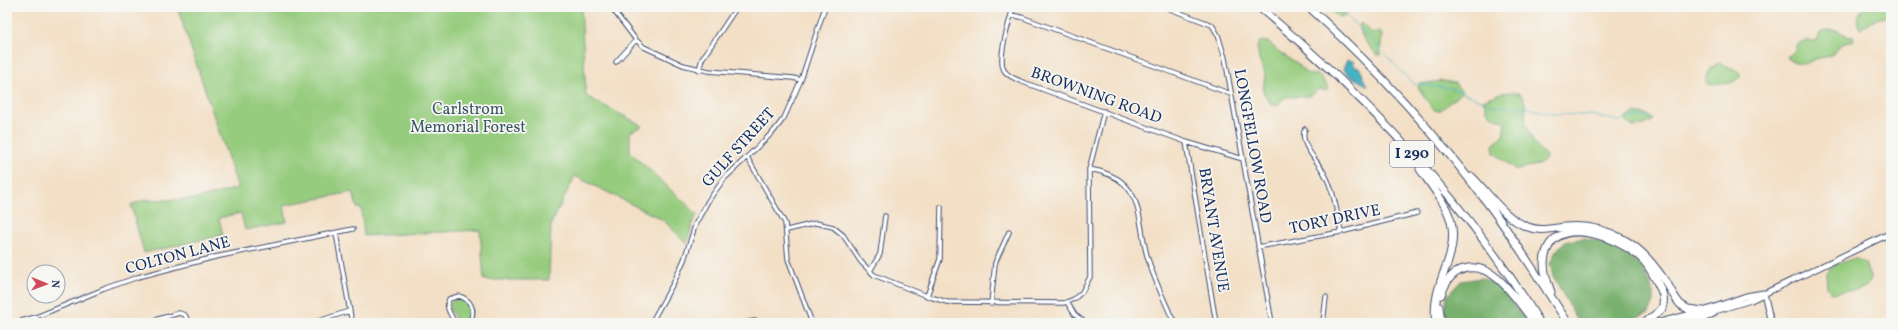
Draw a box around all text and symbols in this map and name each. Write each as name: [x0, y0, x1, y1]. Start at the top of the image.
street label: BROWNING ROAD: [1027, 62, 1165, 130]
street label: LONGFELLOW ROAD: [1228, 67, 1276, 225]
park label: Carlstrom Memorial Forest: [410, 99, 526, 139]
street label: GULF STREET: [697, 103, 781, 193]
road number: I 290: [1390, 141, 1434, 167]
street label: BRYANT AVENUE: [1192, 166, 1234, 294]
street label: TORY DRIVE: [1287, 200, 1383, 240]
street label: COLTON LANE: [123, 231, 233, 281]
north arrow: [26, 264, 66, 304]
text: N: [47, 280, 62, 288]

